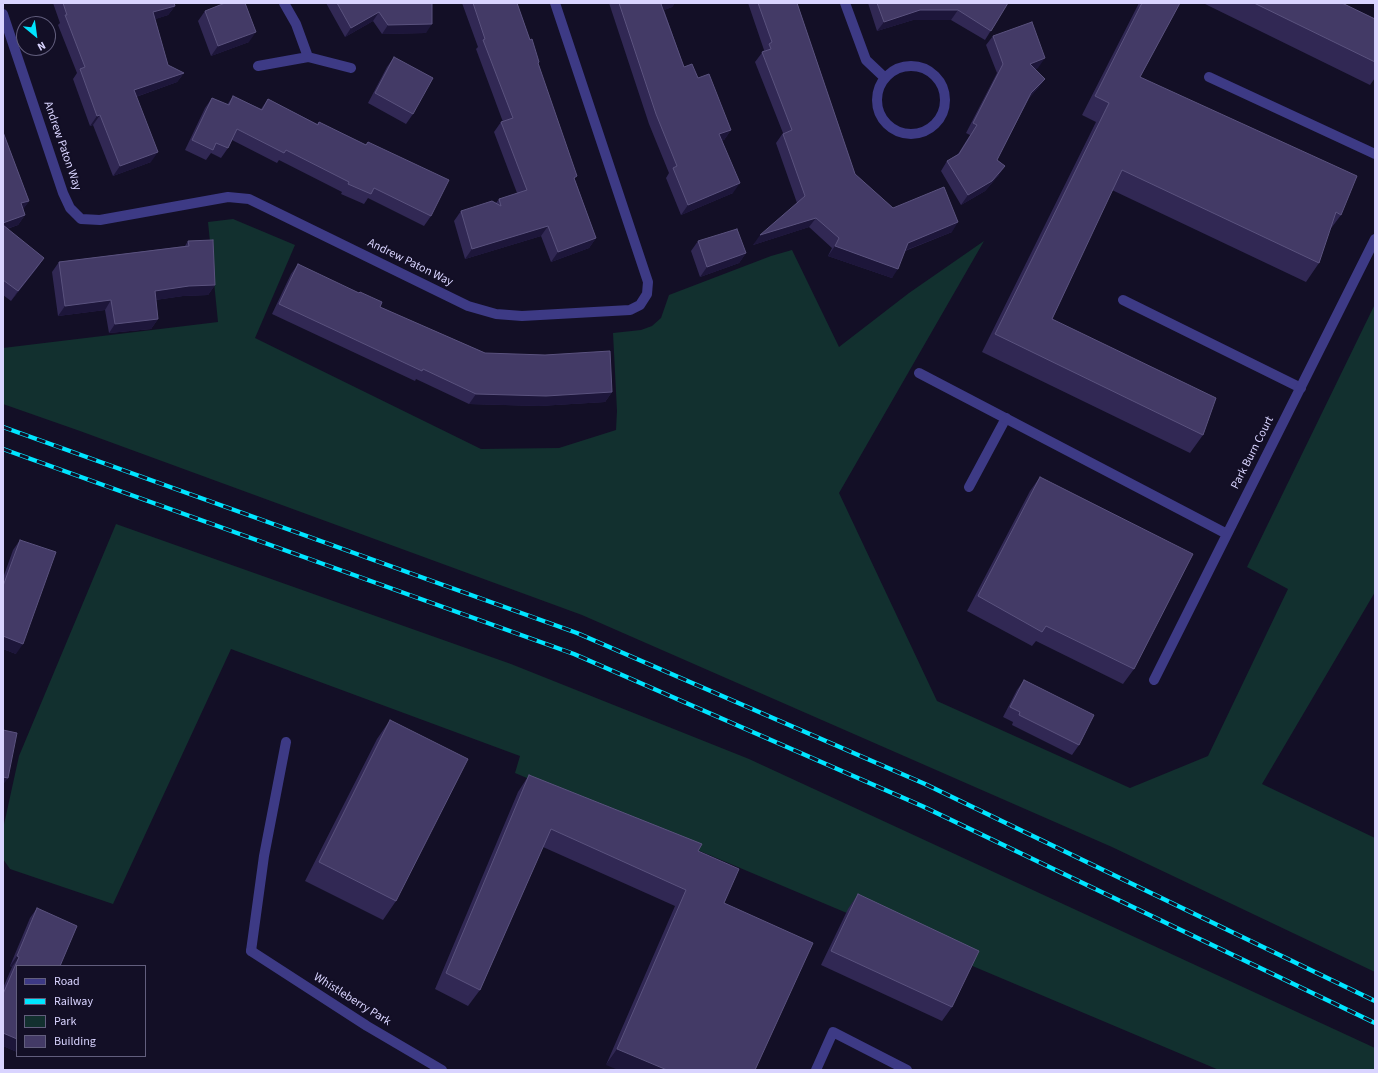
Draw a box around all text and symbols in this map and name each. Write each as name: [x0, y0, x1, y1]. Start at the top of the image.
north arrow: [16, 16, 56, 56]
text: N: [35, 38, 48, 54]
street label: Andrew Paton Way: [40, 100, 84, 192]
street label: Andrew Paton Way: [365, 236, 455, 290]
street label: Park Burn Court: [1229, 414, 1277, 492]
legend: [16, 965, 146, 1057]
street label: Whistleberry Park: [311, 970, 393, 1030]
text: Road: [54, 973, 80, 990]
text: Railway: [54, 993, 93, 1010]
text: Park: [54, 1013, 76, 1030]
text: Building: [54, 1033, 96, 1050]

